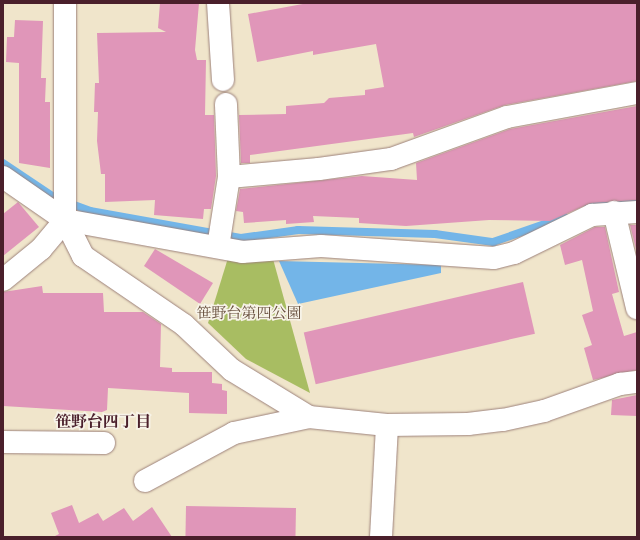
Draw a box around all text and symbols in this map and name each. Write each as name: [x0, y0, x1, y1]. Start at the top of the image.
park label: 笹野台第四公園: [197, 305, 301, 323]
district label: 笹野台四丁目: [55, 413, 151, 433]

